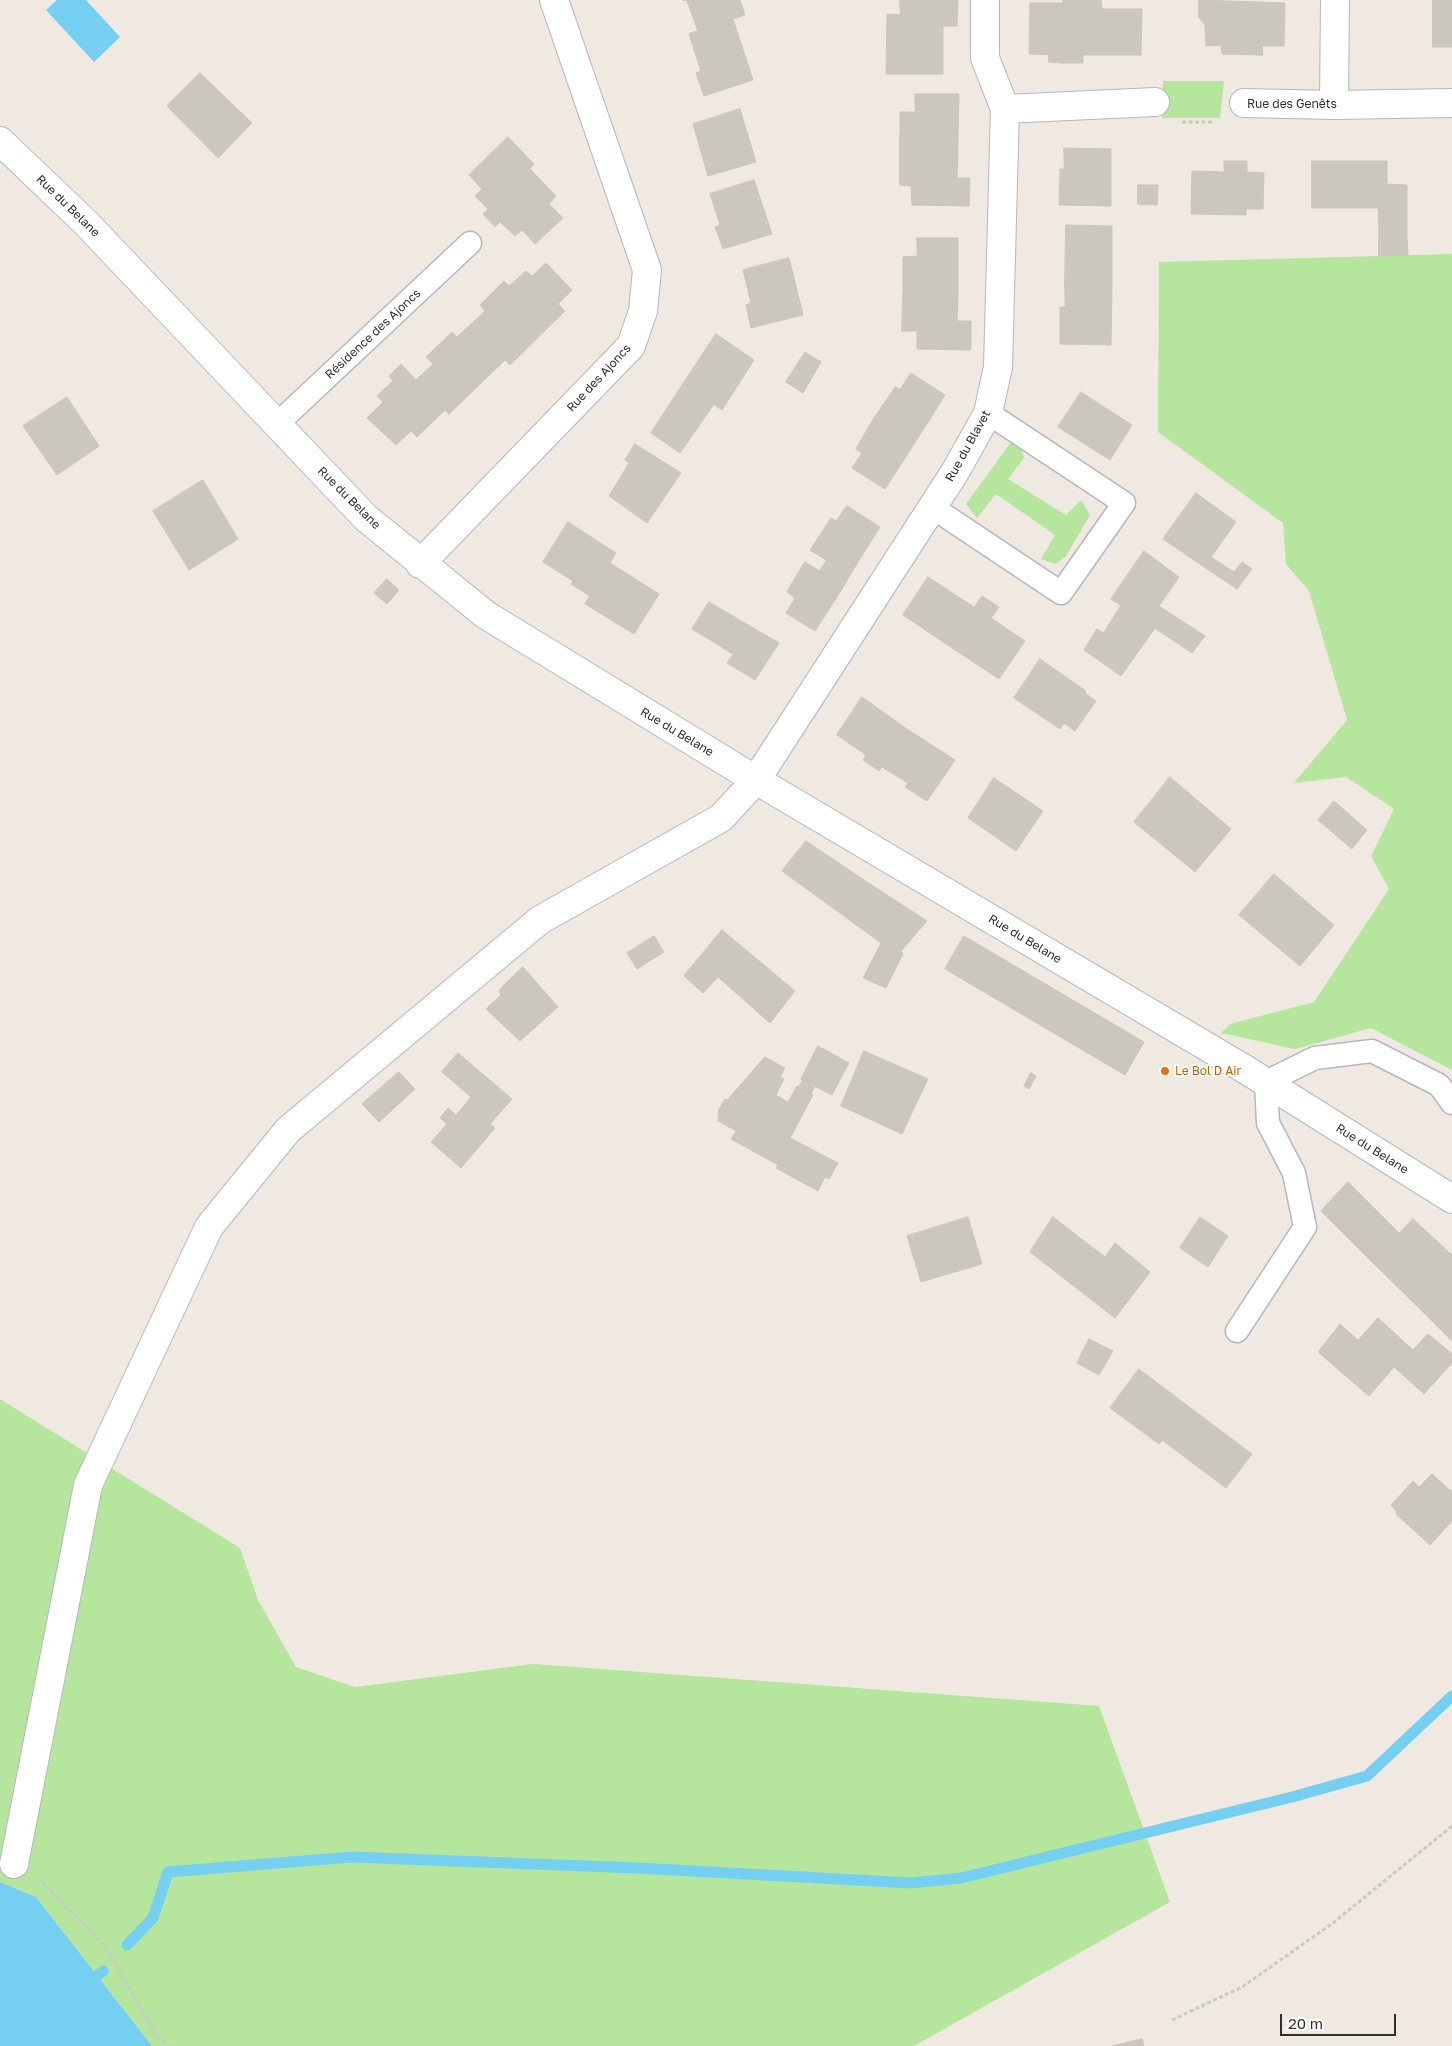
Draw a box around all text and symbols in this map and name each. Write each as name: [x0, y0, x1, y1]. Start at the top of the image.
street label: Rue des Genêts: [1247, 97, 1337, 111]
street label: Rue du Belane: [33, 172, 103, 240]
street label: Résidence des Ajoncs: [322, 286, 424, 382]
street label: Rue des Ajoncs: [564, 341, 634, 415]
street label: Rue du Blavet: [942, 408, 994, 484]
street label: Rue du Belane: [315, 464, 383, 532]
street label: Rue du Belane: [638, 705, 716, 759]
street label: Rue du Belane: [986, 912, 1064, 966]
place label: Le Bol D Air: [1175, 1064, 1241, 1078]
marker: Le Bol D Air: [1159, 1065, 1171, 1077]
street label: Rue du Belane: [1333, 1121, 1411, 1177]
scale bar: [1282, 2004, 1398, 2036]
text: 20 m: [1288, 2014, 1323, 2032]

